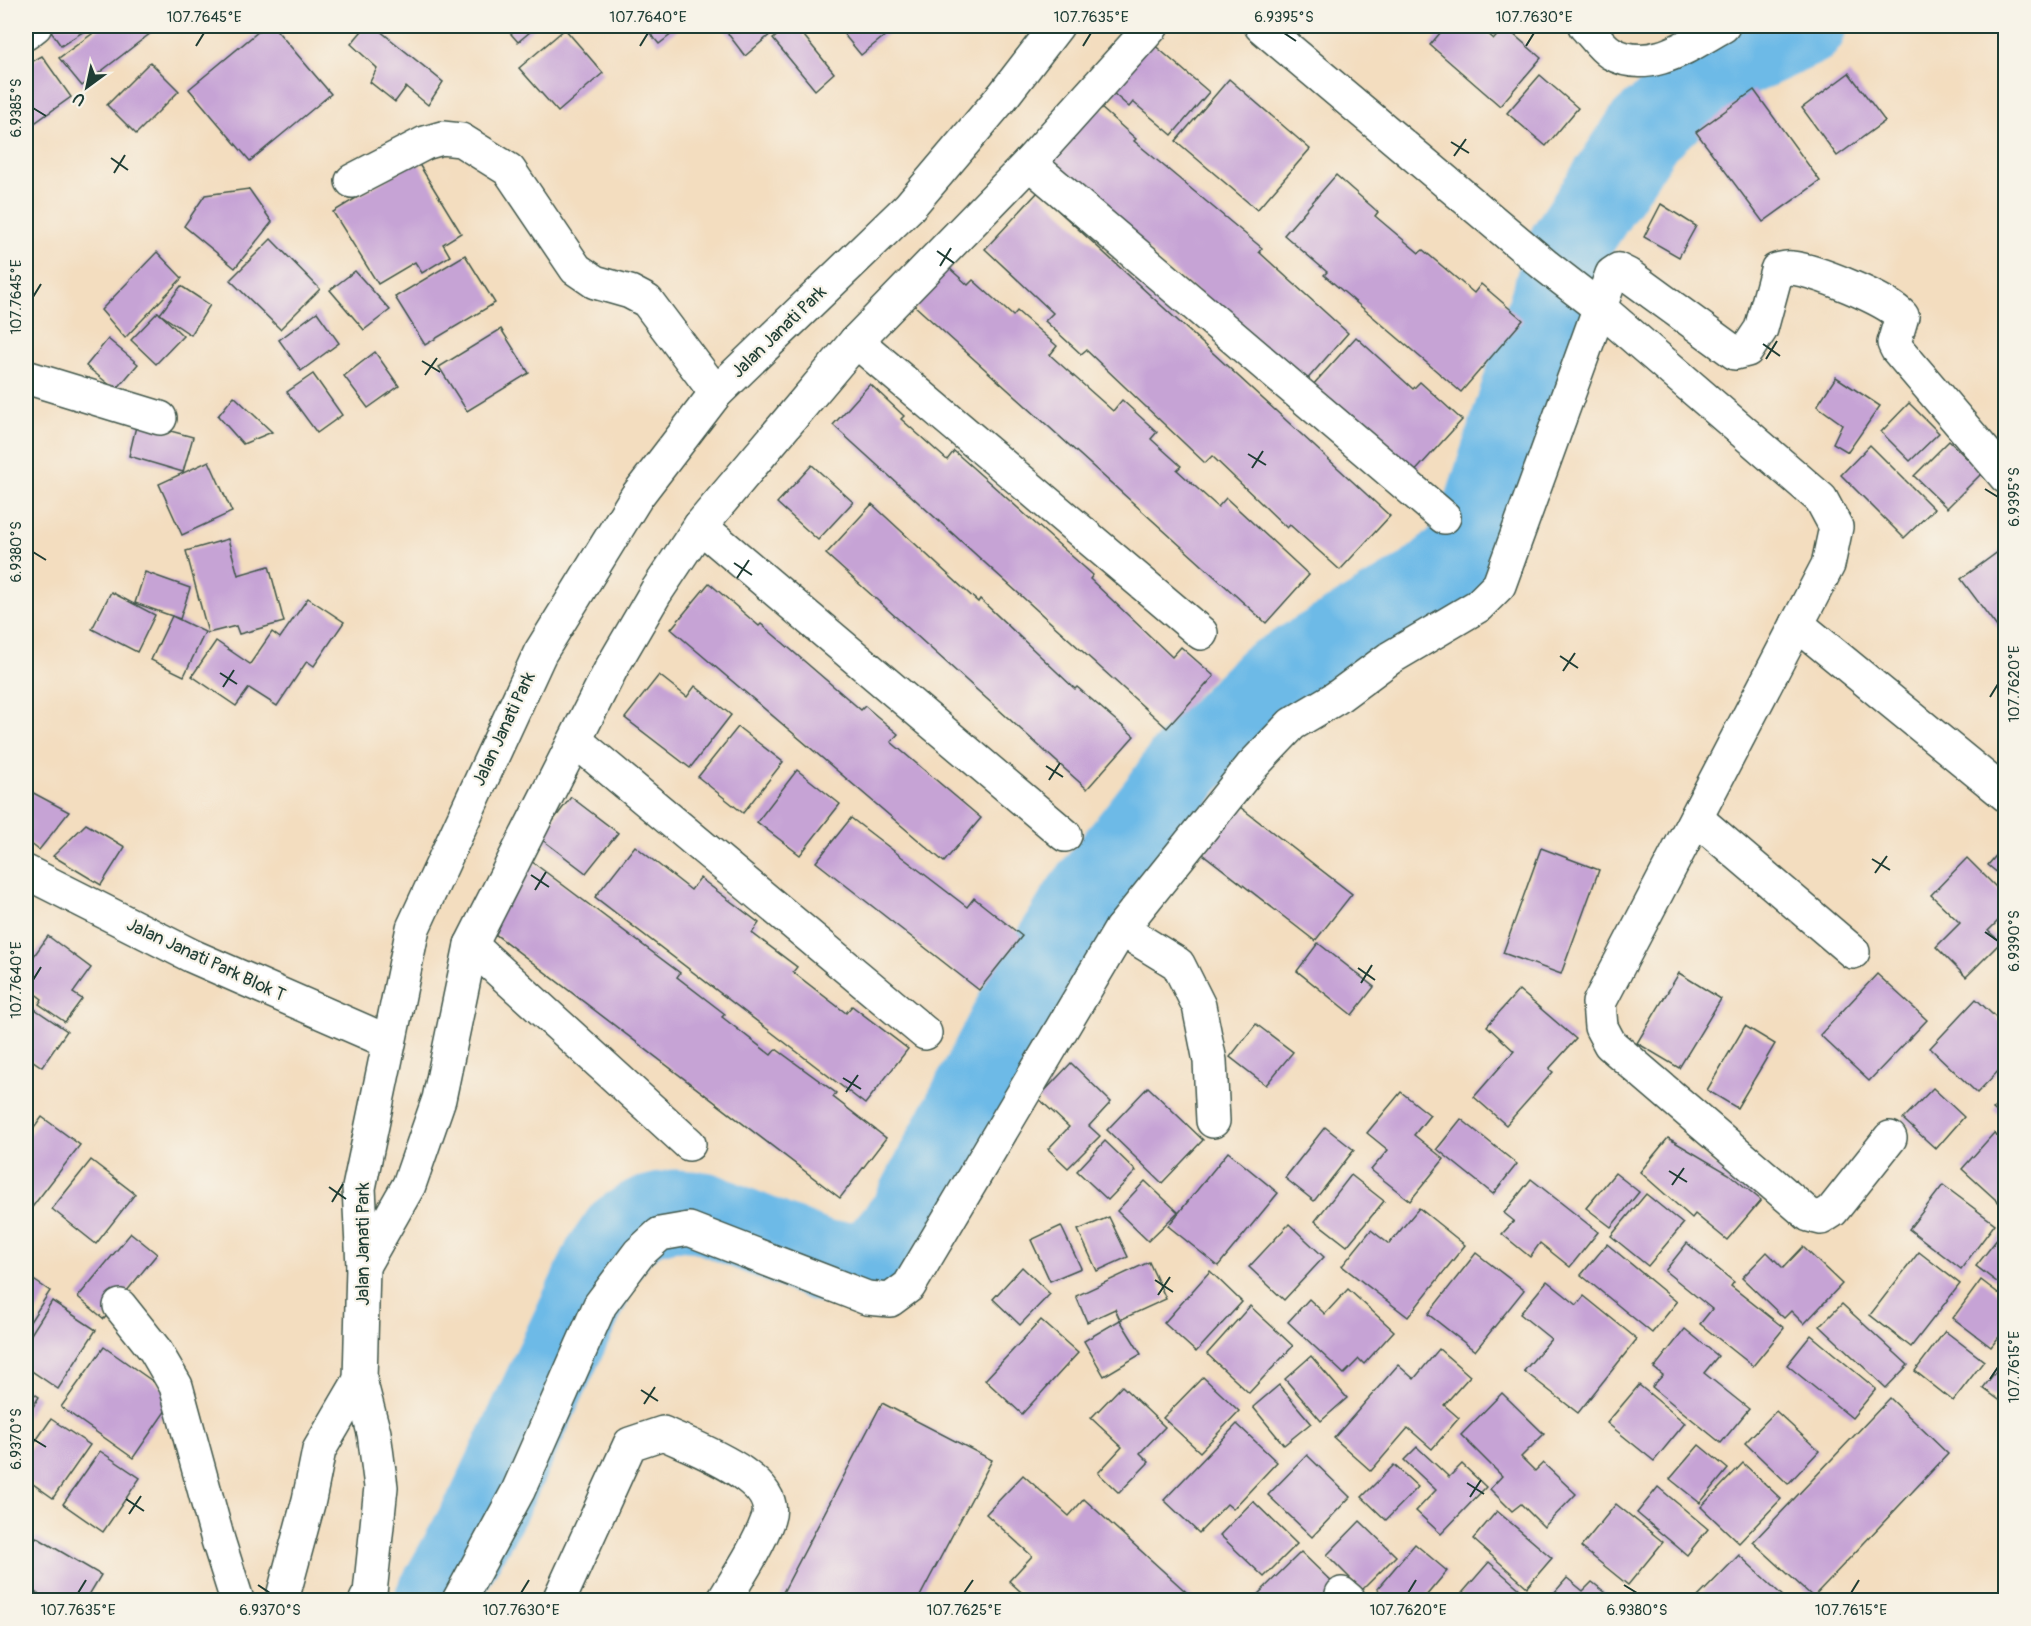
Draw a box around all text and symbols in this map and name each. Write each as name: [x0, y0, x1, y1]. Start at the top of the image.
text: 107.7645°E: [166, 8, 242, 27]
text: 107.7640°E: [609, 8, 687, 27]
text: 107.7635°E: [1054, 8, 1129, 27]
text: 6.9395°S: [1254, 8, 1314, 27]
text: 107.7630°E: [1496, 8, 1573, 27]
north arrow: [57, 57, 117, 117]
text: 6.9385°S: [7, 78, 26, 138]
text: U: [69, 87, 89, 110]
text: 107.7645°E: [7, 259, 26, 335]
street label: Jalan Janati Park: [727, 280, 832, 383]
text: 6.9395°S: [2005, 467, 2024, 527]
text: 6.9380°S: [7, 521, 26, 583]
text: 107.7620°E: [2005, 645, 2024, 723]
street label: Jalan Janati Park: [467, 668, 541, 790]
text: 6.9390°S: [2005, 910, 2024, 972]
street label: Jalan Janati Park Blok T: [123, 913, 289, 1007]
text: 107.7640°E: [7, 941, 26, 1019]
street label: Jalan Janati Park: [352, 1182, 375, 1306]
text: 107.7615°E: [2005, 1331, 2024, 1403]
text: 6.9370°S: [7, 1408, 26, 1470]
text: 107.7635°E: [41, 1601, 116, 1620]
text: 6.9370°S: [239, 1601, 301, 1620]
text: 107.7630°E: [483, 1601, 560, 1620]
text: 107.7625°E: [927, 1601, 1002, 1620]
text: 107.7620°E: [1370, 1601, 1447, 1620]
text: 6.9380°S: [1606, 1601, 1668, 1620]
text: 107.7615°E: [1815, 1601, 1887, 1620]

